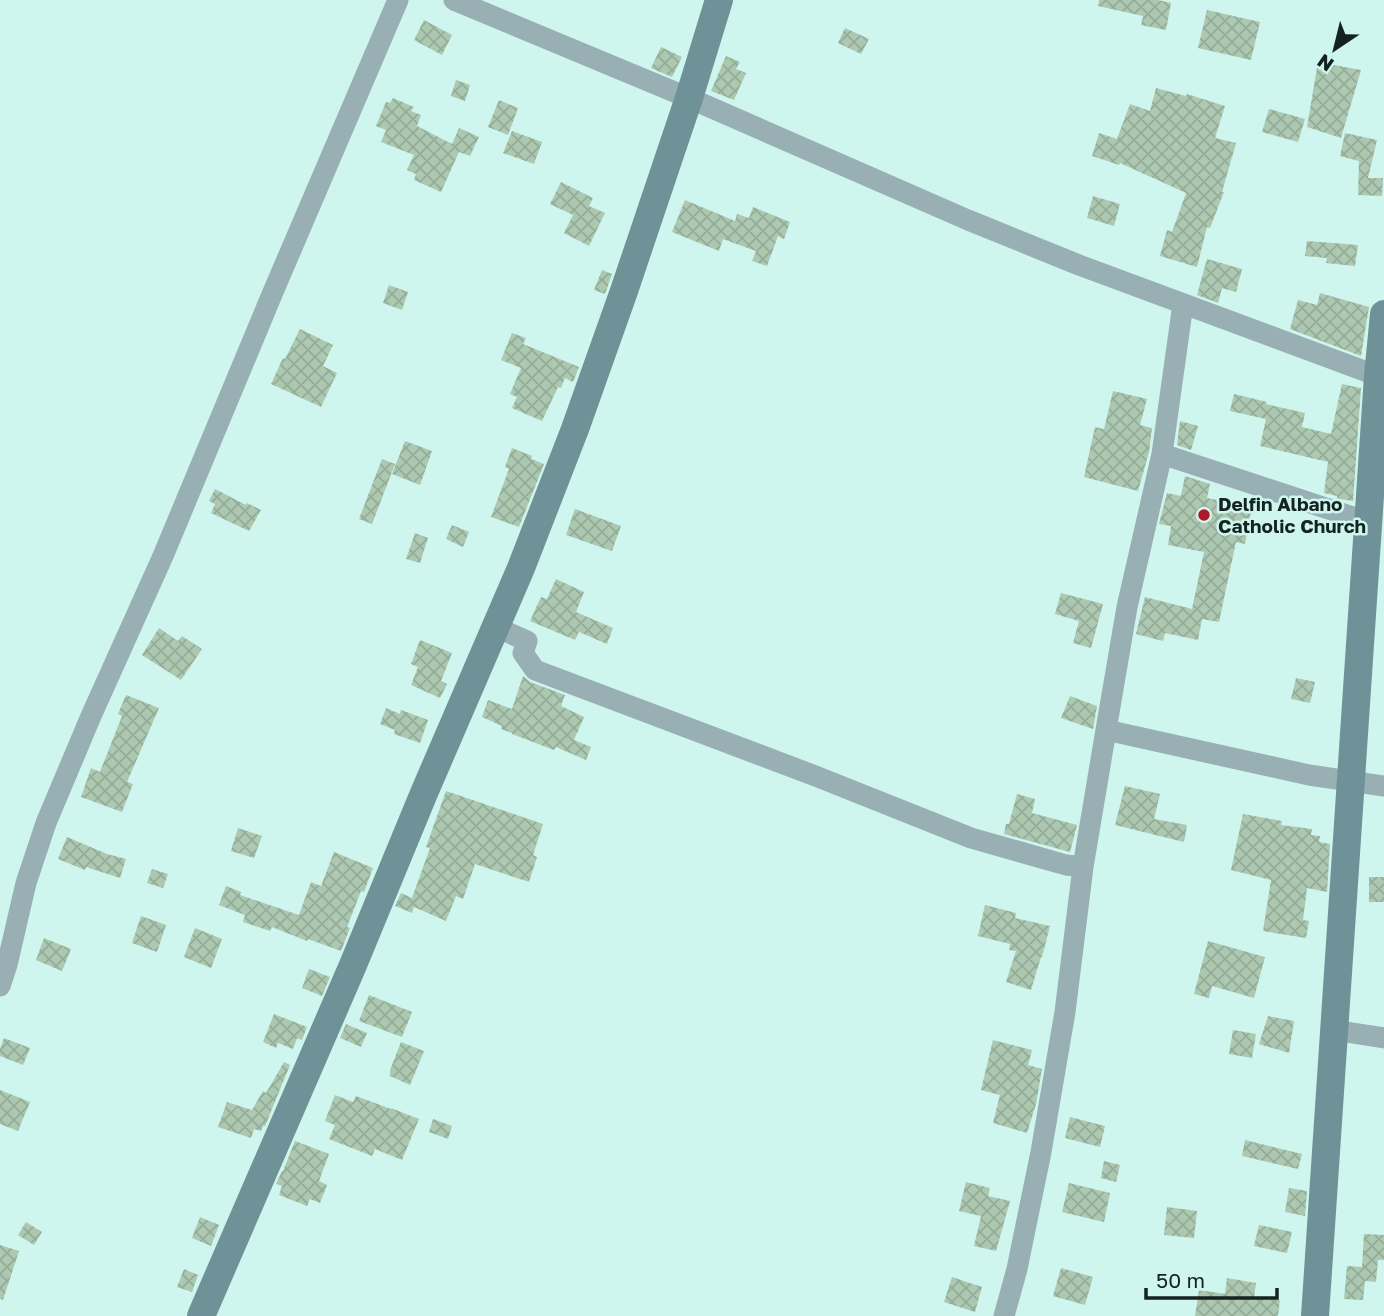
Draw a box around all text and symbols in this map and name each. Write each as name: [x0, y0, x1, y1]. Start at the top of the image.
north arrow: [1300, 14, 1370, 84]
text: N: [1312, 50, 1337, 77]
place label: Delfin Albano Catholic Church: [1218, 492, 1366, 537]
marker: Delfin Albano Catholic Church: [1196, 507, 1212, 523]
scale bar: [1146, 1256, 1277, 1300]
text: 50 m: [1156, 1267, 1205, 1293]

